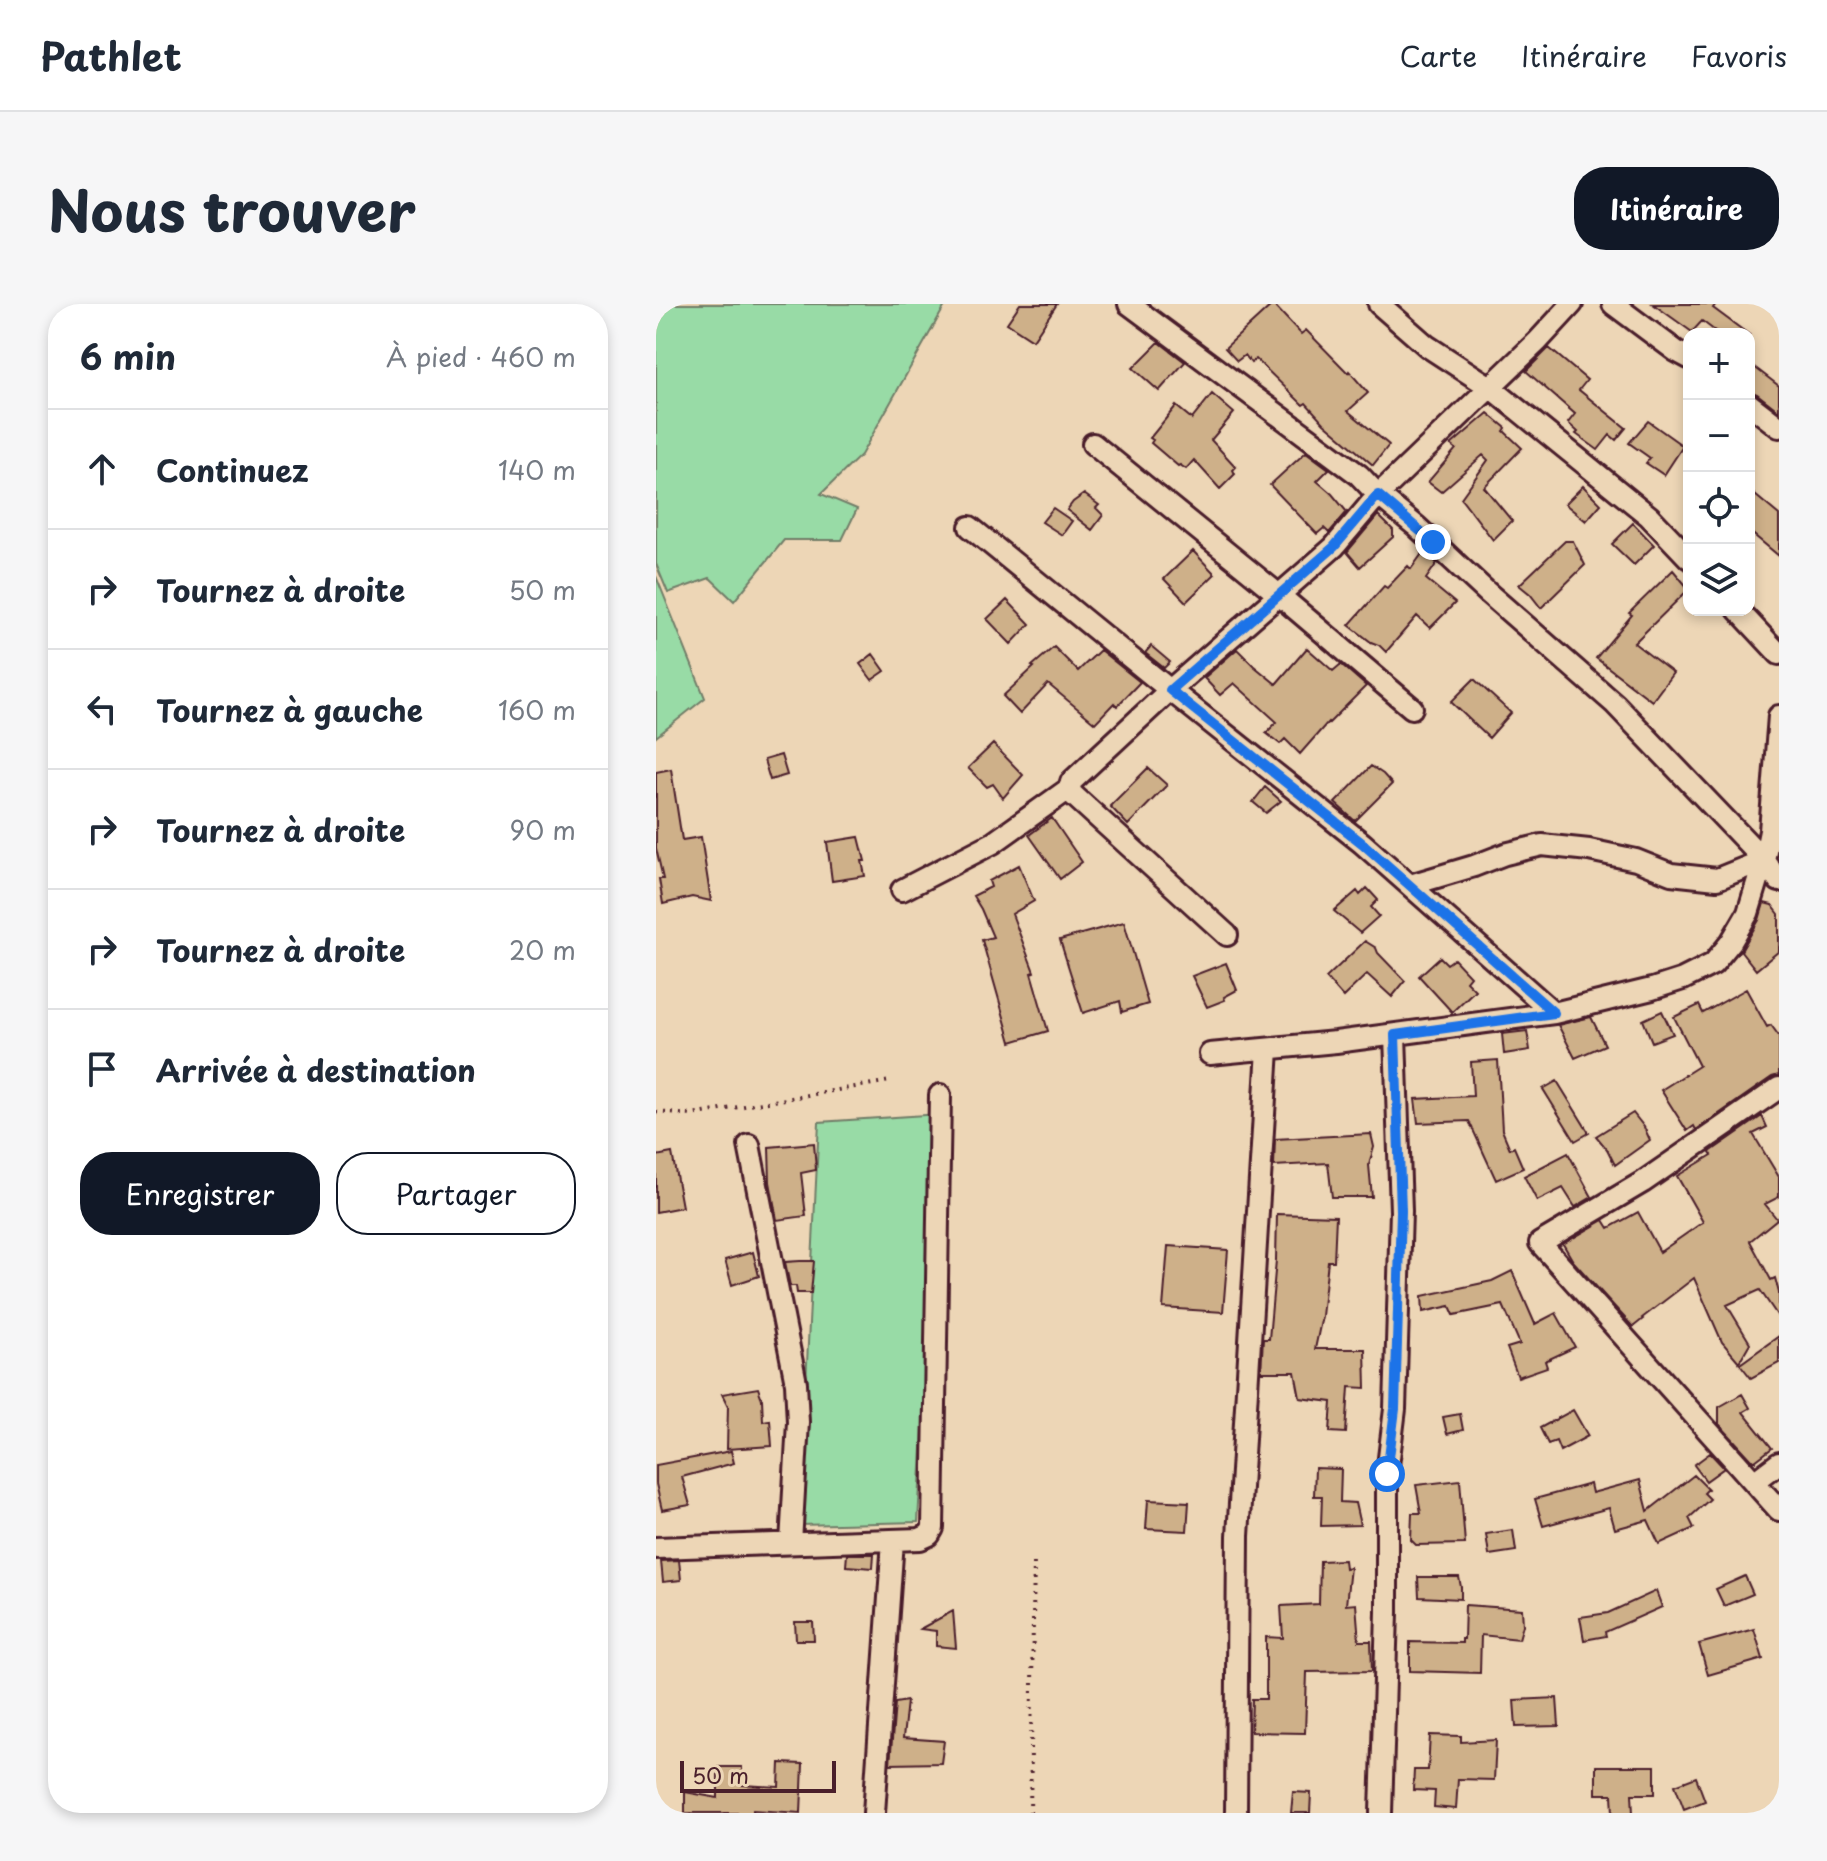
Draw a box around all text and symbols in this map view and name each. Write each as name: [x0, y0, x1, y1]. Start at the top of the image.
text: Pathlet: [40, 27, 182, 84]
text: Carte: [1399, 34, 1477, 77]
text: Itinéraire: [1521, 34, 1647, 77]
text: Favoris: [1691, 34, 1787, 77]
text: Nous trouver: [48, 166, 416, 251]
button: Itinéraire: [1574, 167, 1779, 250]
map controls: [1683, 328, 1755, 616]
button: +: [1683, 328, 1755, 400]
text: 6 min: [80, 330, 176, 382]
text: À pied · 460 m: [386, 337, 576, 376]
button: −: [1683, 400, 1755, 472]
icon: ahead: [80, 447, 124, 491]
text: Continuez: [156, 447, 309, 492]
text: 140 m: [498, 450, 576, 489]
button: locate: [1683, 472, 1755, 544]
route end: [1415, 524, 1451, 560]
button: layers: [1683, 544, 1755, 616]
icon: right: [80, 567, 124, 611]
text: Tournez à droite: [156, 567, 405, 612]
text: 50 m: [509, 570, 576, 609]
icon: left: [80, 687, 124, 731]
text: Tournez à gauche: [156, 687, 423, 732]
text: 160 m: [498, 690, 576, 729]
icon: right: [80, 807, 124, 851]
text: Tournez à droite: [156, 807, 405, 852]
text: 90 m: [509, 810, 576, 849]
icon: right: [80, 927, 124, 971]
text: Tournez à droite: [156, 927, 405, 972]
text: 20 m: [509, 930, 576, 969]
icon: arrive: [80, 1047, 124, 1091]
text: Arrivée à destination: [156, 1047, 476, 1092]
button: Enregistrer: [80, 1152, 320, 1235]
button: Partager: [336, 1152, 576, 1235]
route start: [1369, 1456, 1405, 1492]
scale bar: [680, 1757, 836, 1793]
text: 50 m: [692, 1758, 749, 1791]

